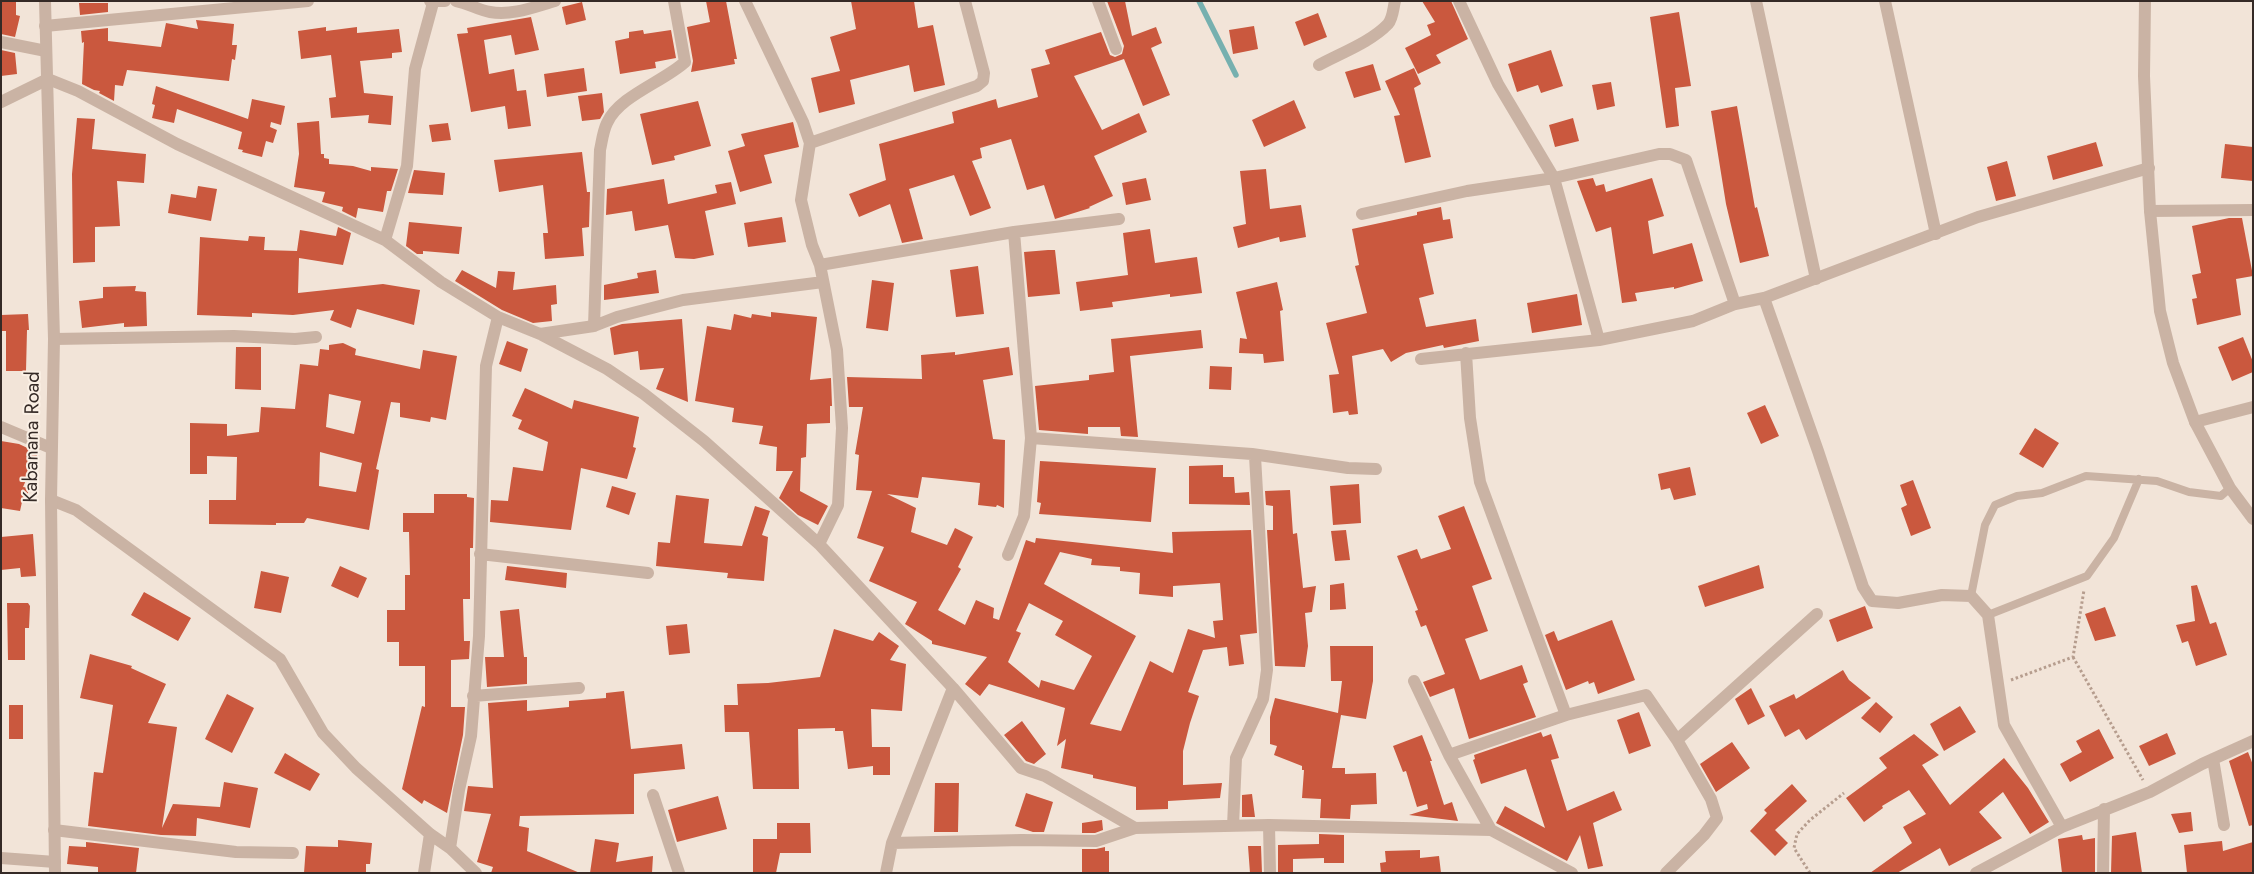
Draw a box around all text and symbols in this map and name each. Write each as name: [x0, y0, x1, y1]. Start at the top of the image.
street label: Kabanana Road: [20, 371, 46, 503]

